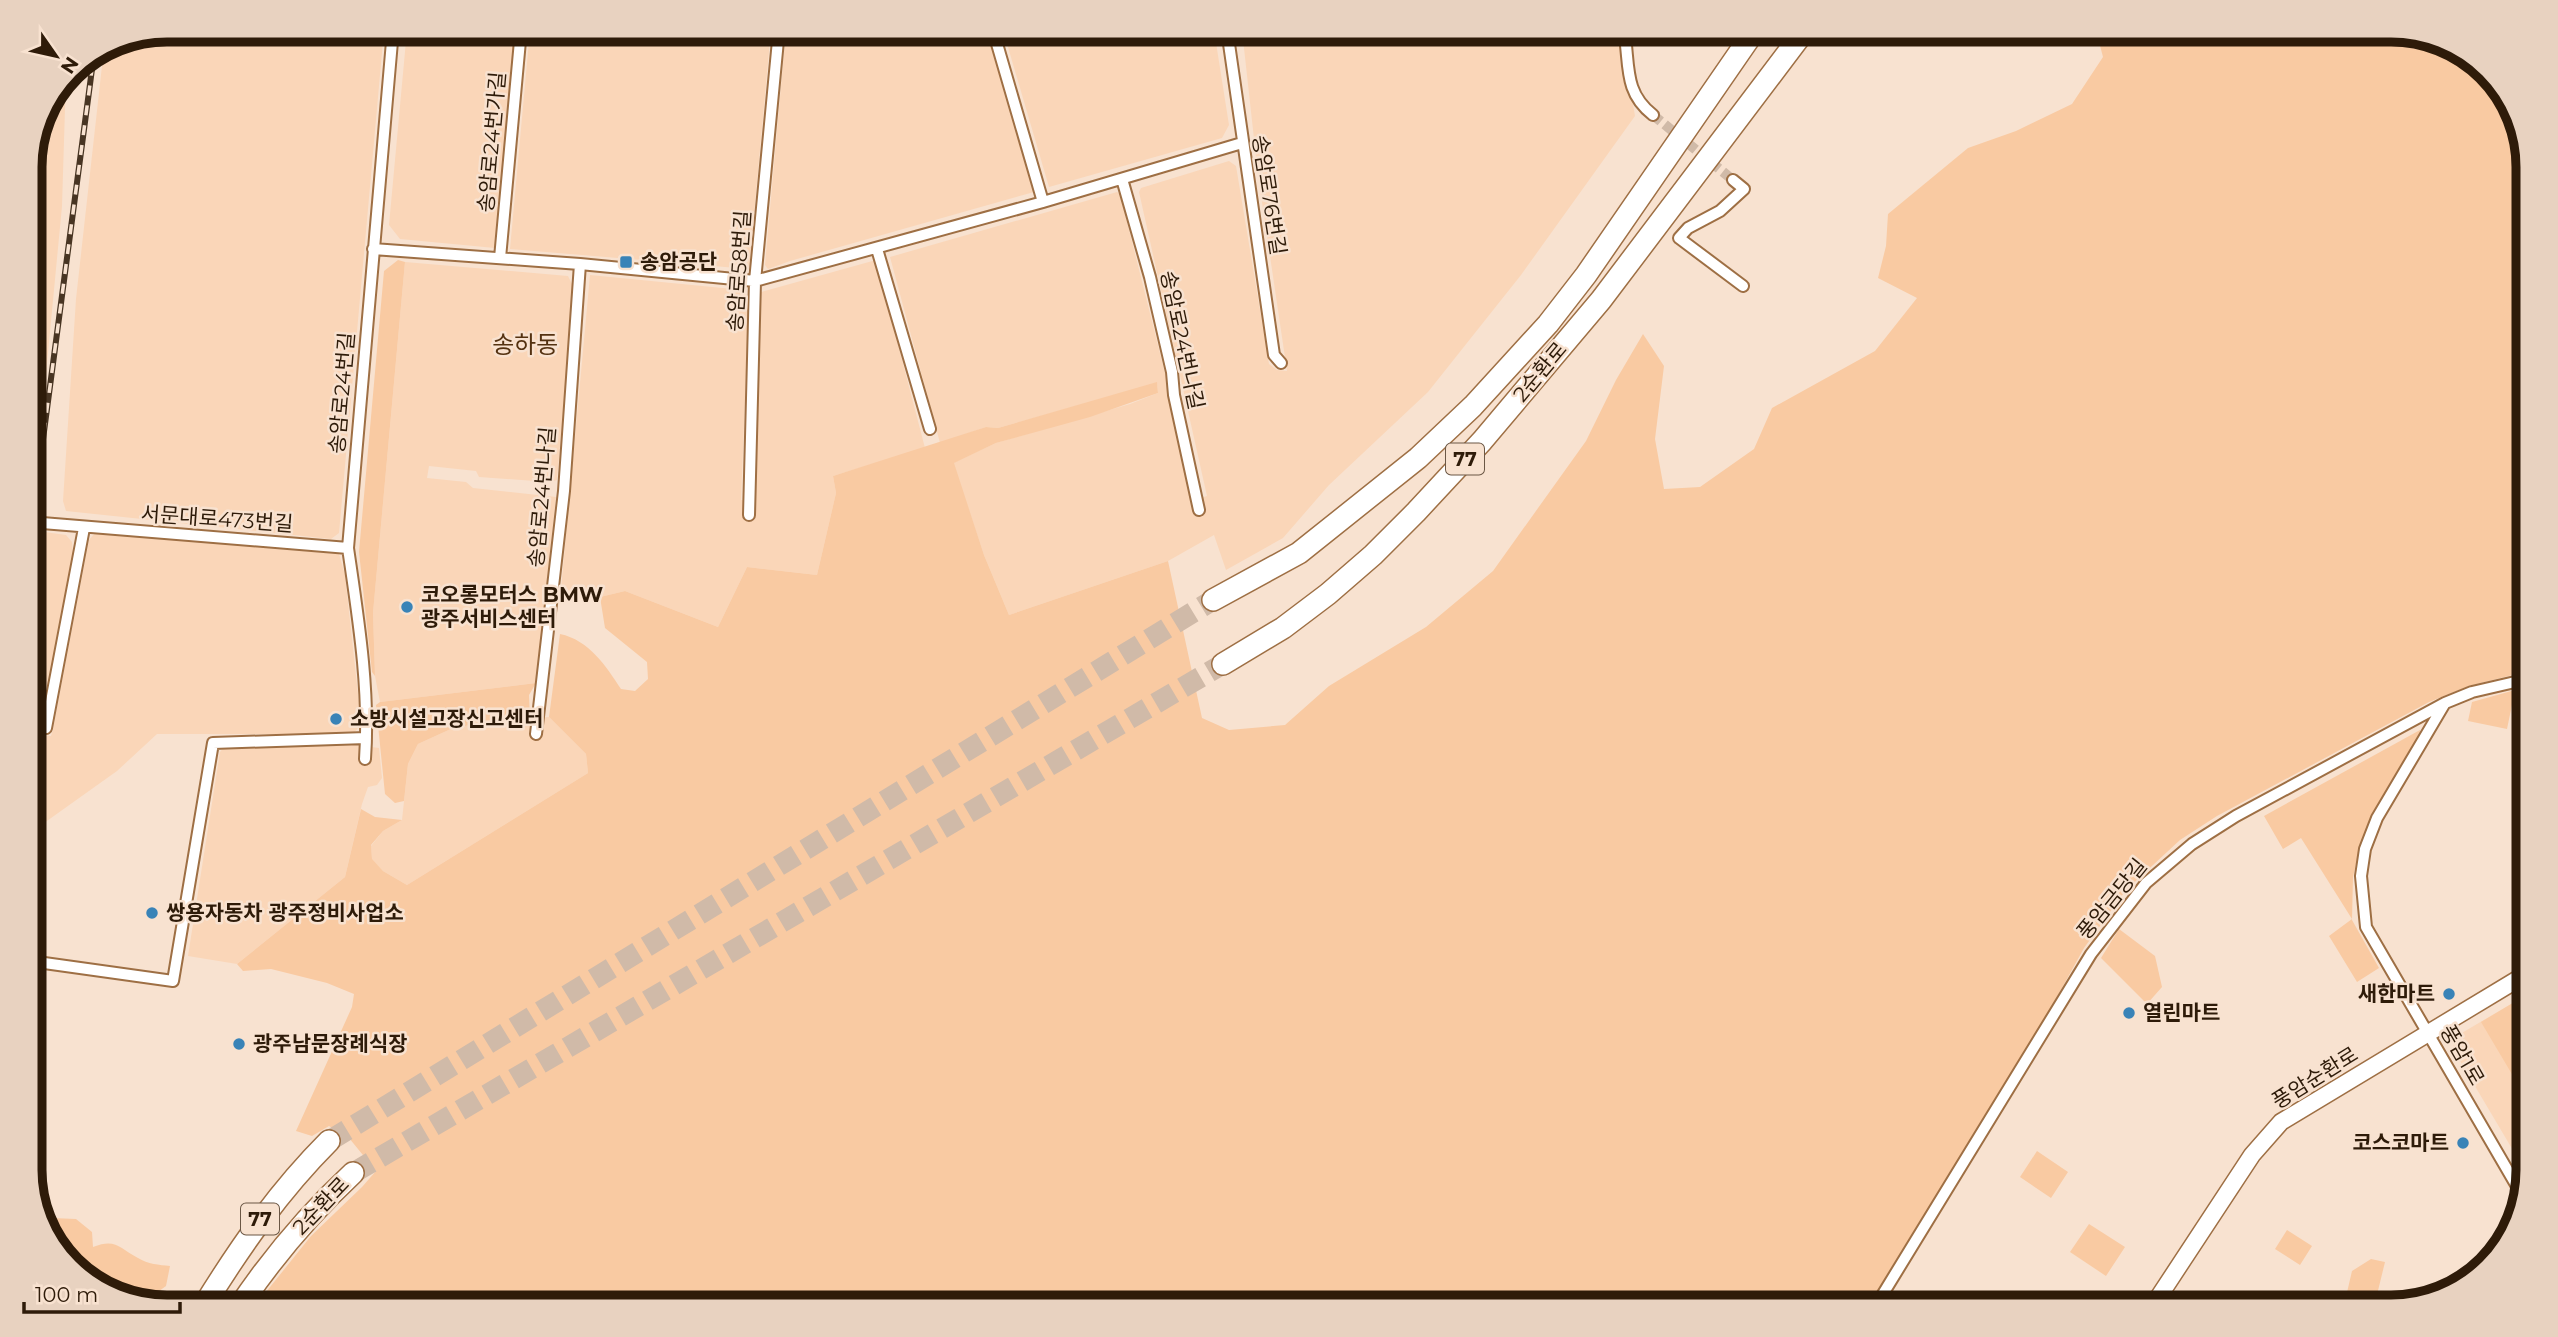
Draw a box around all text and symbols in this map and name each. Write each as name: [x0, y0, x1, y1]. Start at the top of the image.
north arrow: [21, 21, 91, 91]
text: N: [56, 52, 84, 78]
street label: 송암로24번가길: [473, 71, 510, 213]
street label: 송암로76번길: [1248, 133, 1291, 257]
street label: 송암로58번길: [722, 209, 755, 333]
place label: 송암공단: [640, 249, 717, 274]
marker: 송암공단: [618, 254, 634, 270]
street label: 송암로24번나길: [1156, 268, 1209, 412]
district label: 송하동: [492, 330, 558, 359]
street label: 송암로24번길: [324, 331, 359, 455]
street label: 2순환로: [1508, 337, 1572, 406]
street label: 송암로24번나길: [523, 426, 560, 568]
road number: 77: [1446, 444, 1484, 474]
street label: 서문대로473번길: [140, 501, 294, 536]
place label: 코오롱모터스 BMW 광주서비스센터: [421, 582, 603, 631]
marker: 코오롱모터스 BMW 광주서비스센터: [399, 599, 415, 615]
place label: 소방시설고장신고센터: [350, 706, 543, 731]
marker: 소방시설고장신고센터: [328, 711, 344, 727]
street label: 풍암금당길: [2071, 853, 2152, 944]
place label: 쌍용자동차 광주정비사업소: [166, 900, 404, 925]
marker: 쌍용자동차 광주정비사업소: [144, 905, 160, 921]
place label: 새한마트: [2358, 981, 2435, 1006]
marker: 새한마트: [2441, 986, 2457, 1002]
place label: 열린마트: [2143, 1000, 2220, 1025]
marker: 열린마트: [2121, 1005, 2137, 1021]
street label: 풍암1로: [2435, 1020, 2490, 1089]
place label: 광주남문장례식장: [253, 1031, 408, 1056]
marker: 광주남문장례식장: [231, 1036, 247, 1052]
street label: 풍암순환로: [2267, 1041, 2362, 1114]
place label: 코스코마트: [2352, 1130, 2449, 1155]
marker: 코스코마트: [2455, 1135, 2471, 1151]
street label: 2순환로: [287, 1172, 354, 1239]
road number: 77: [241, 1204, 279, 1234]
scale bar: [24, 1270, 180, 1314]
text: 100 m: [35, 1282, 98, 1307]

